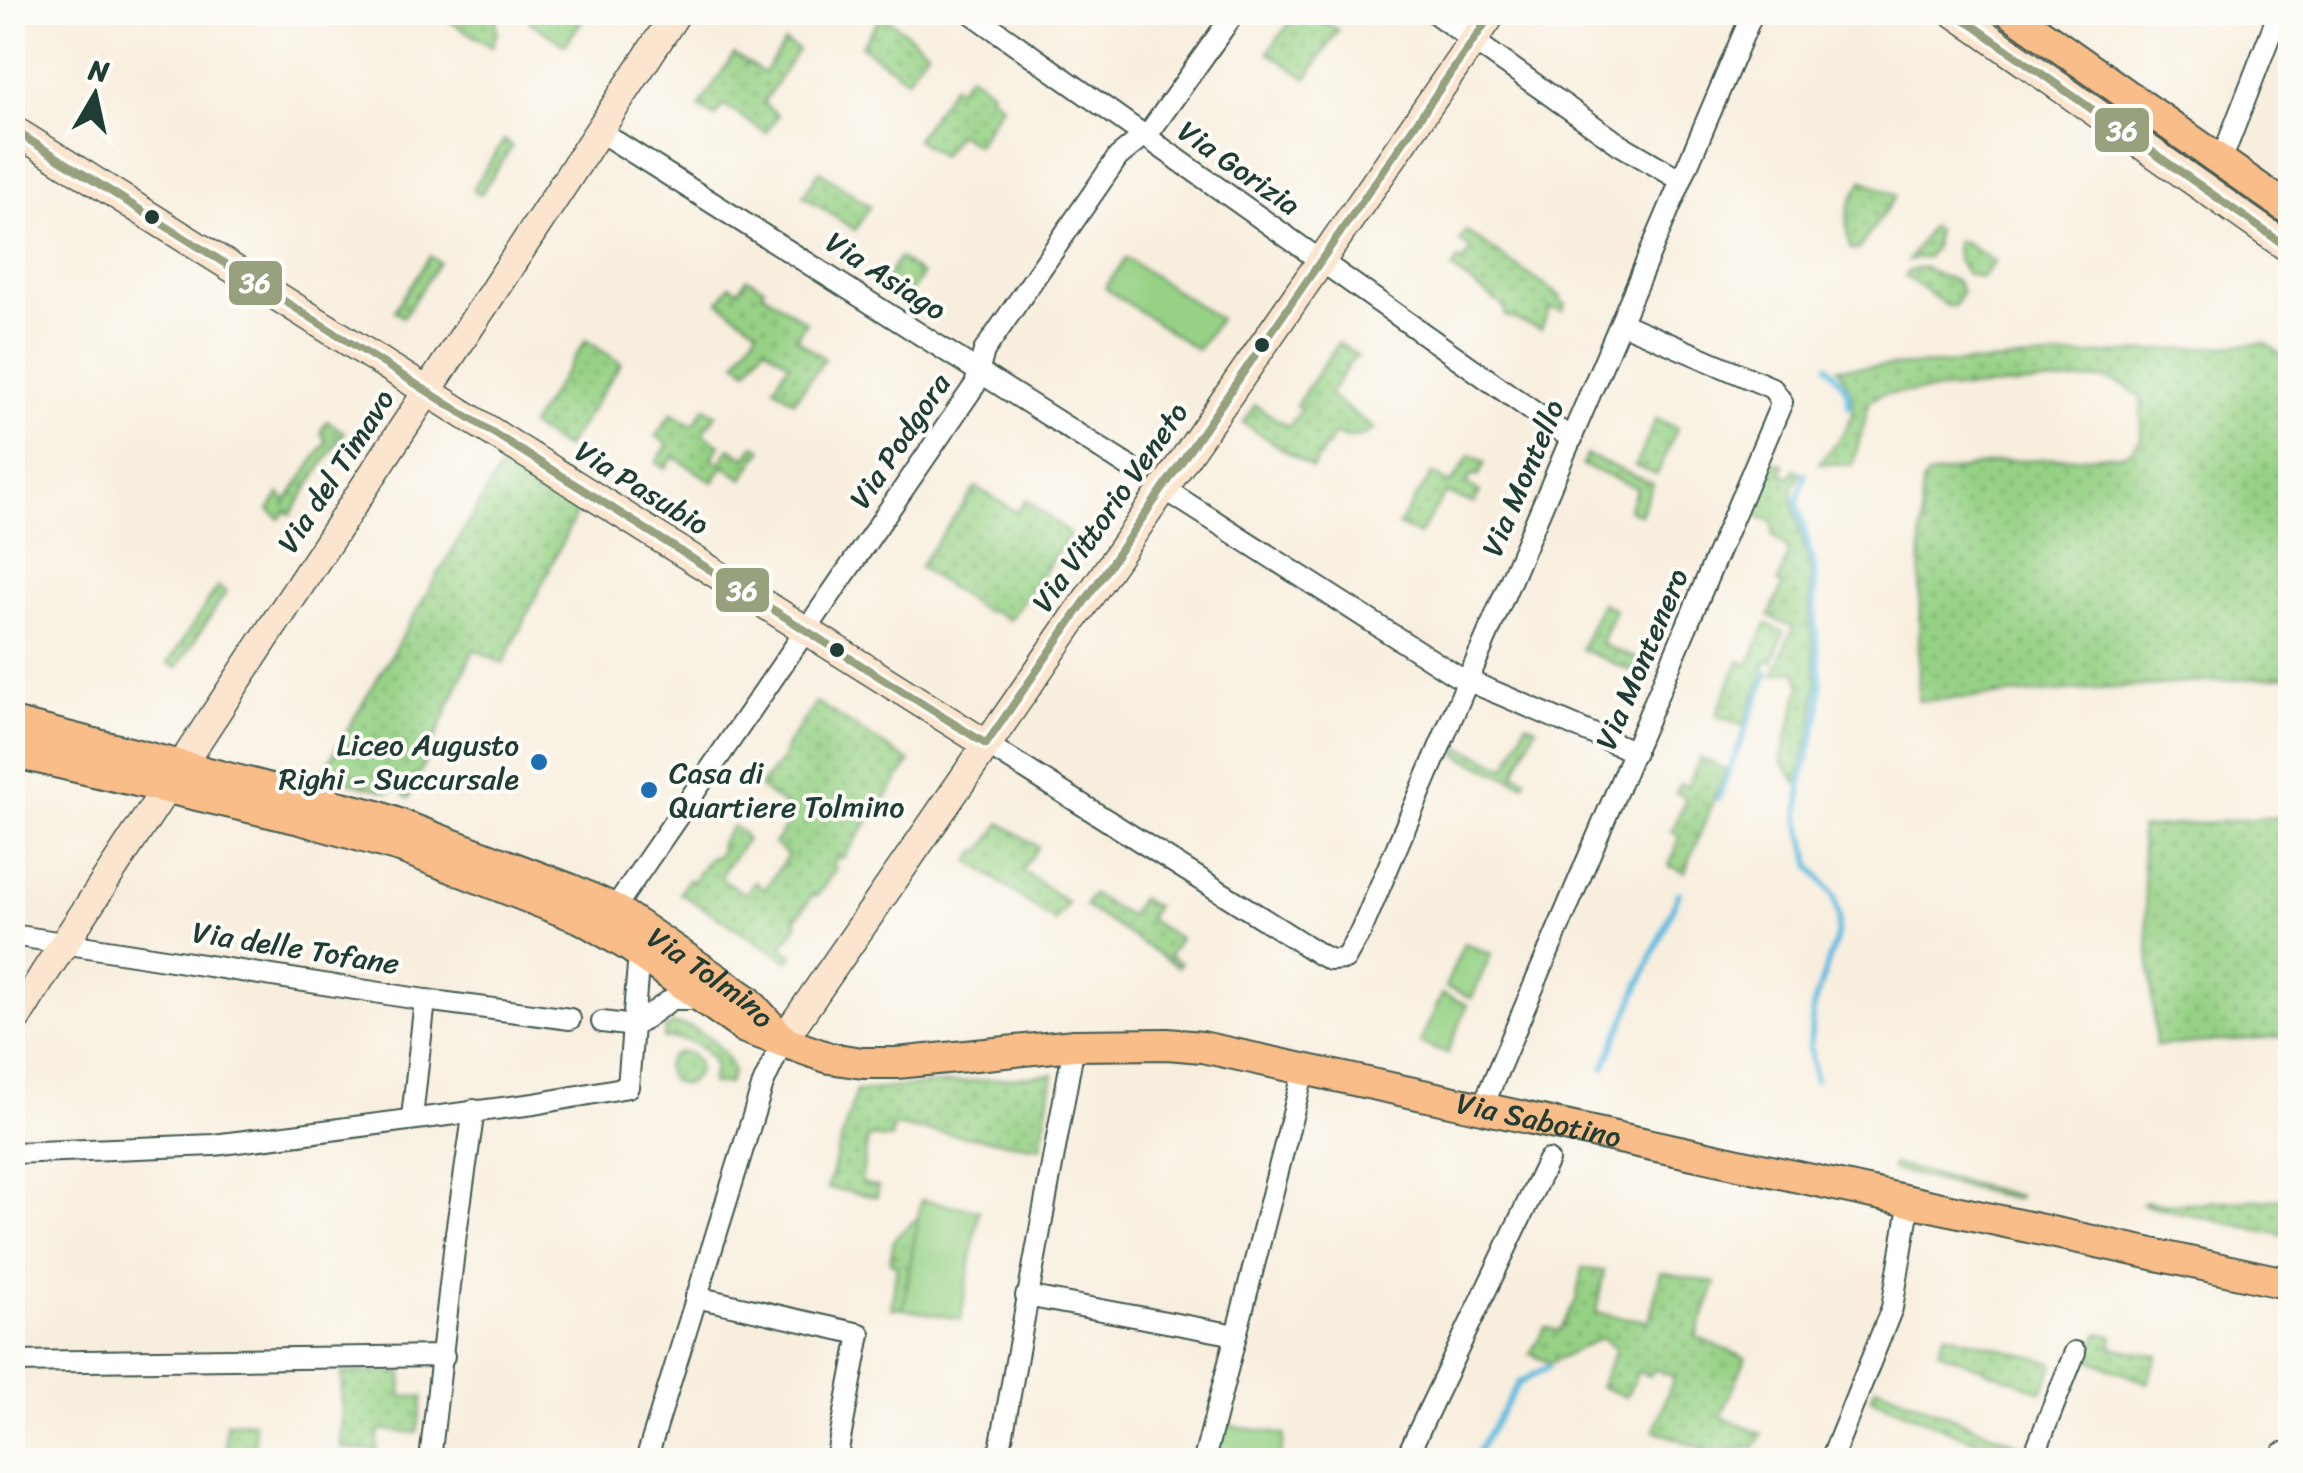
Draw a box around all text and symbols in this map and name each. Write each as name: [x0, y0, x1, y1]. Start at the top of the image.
north arrow: [45, 45, 145, 145]
text: N: [84, 45, 113, 97]
street label: Via Gorizia: [1166, 106, 1312, 230]
line badge: 36: [2093, 106, 2151, 154]
text: 36: [2105, 106, 2138, 155]
unlabelled marker: [142, 207, 162, 227]
street label: Via Asiago: [814, 216, 958, 336]
text: 36: [238, 258, 271, 307]
line badge: 36: [227, 259, 284, 307]
unlabelled marker: [1252, 335, 1272, 355]
street label: Via Podgora: [834, 361, 966, 520]
street label: Via del Timavo: [262, 378, 410, 564]
street label: Via Vittorio Veneto: [1017, 390, 1203, 624]
street label: Via Montello: [1466, 391, 1580, 565]
street label: Via Pasubio: [564, 425, 720, 551]
street label: Via Montenero: [1579, 559, 1705, 758]
line badge: 36: [714, 566, 771, 614]
text: 36: [725, 566, 758, 615]
unlabelled marker: [827, 640, 847, 660]
place label: Liceo Augusto Righi - Succursale: [279, 718, 519, 806]
place label: Casa di Quartiere Tolmino: [669, 746, 904, 834]
marker: Liceo Augusto Righi - Succursale: [528, 751, 550, 773]
marker: Casa di Quartiere Tolmino: [638, 779, 660, 801]
street label: Via delle Tofane: [189, 905, 403, 991]
street label: Via Tolmino: [635, 912, 788, 1042]
street label: Via Sabotino: [1451, 1076, 1626, 1165]

